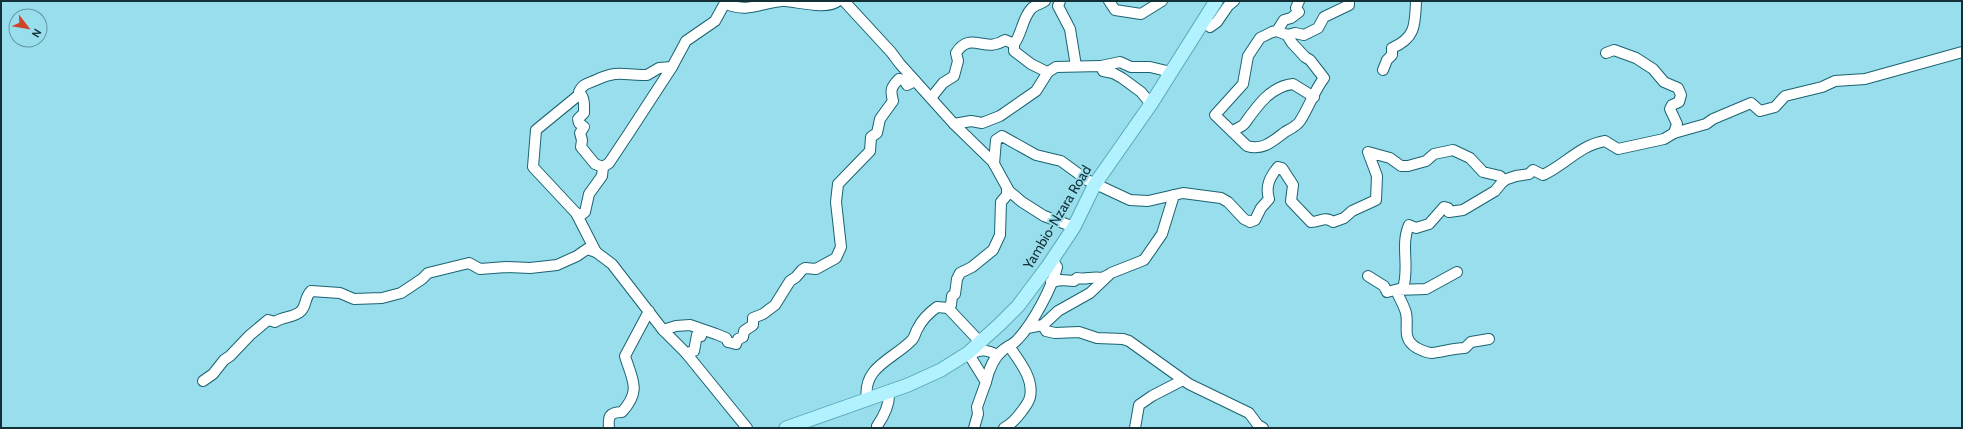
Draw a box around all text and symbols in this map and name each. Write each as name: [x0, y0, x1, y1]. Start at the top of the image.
north arrow: [8, 8, 48, 48]
text: N: [29, 26, 45, 40]
street label: Yambio-Nzara Road: [1018, 162, 1095, 273]

